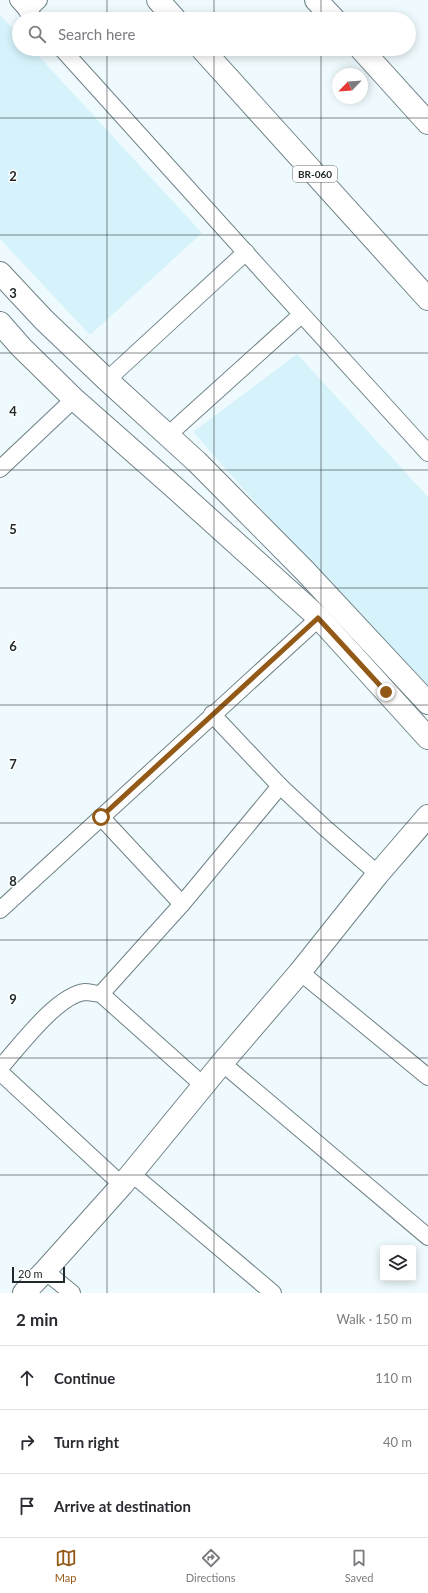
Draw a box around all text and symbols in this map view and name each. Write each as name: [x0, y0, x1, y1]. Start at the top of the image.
search box: [12, 12, 416, 56]
icon: search: [26, 23, 48, 45]
text: Search here: [58, 25, 135, 43]
north arrow: [332, 68, 368, 104]
road number: BR-060: [293, 166, 337, 182]
text: 2: [9, 168, 17, 184]
text: 3: [9, 285, 17, 301]
text: 4: [9, 403, 17, 419]
text: 5: [9, 521, 17, 537]
text: 6: [9, 638, 17, 654]
route end: [377, 683, 395, 701]
text: 7: [9, 756, 17, 772]
route start: [92, 808, 110, 826]
text: 8: [9, 873, 17, 889]
text: 9: [9, 991, 17, 1007]
map controls: [380, 1245, 416, 1281]
button: layers: [380, 1245, 416, 1281]
scale bar: [12, 1265, 65, 1284]
text: 20 m: [18, 1267, 43, 1280]
text: 2 min: [16, 1309, 58, 1330]
text: Walk · 150 m: [336, 1311, 412, 1327]
icon: ahead: [16, 1367, 38, 1389]
text: Continue: [54, 1369, 115, 1387]
text: 110 m: [375, 1370, 412, 1386]
icon: right: [16, 1431, 38, 1453]
text: Turn right: [54, 1433, 119, 1451]
text: 40 m: [383, 1434, 412, 1450]
icon: arrive: [16, 1495, 38, 1517]
text: Arrive at destination: [54, 1497, 191, 1515]
tab: Map: [55, 1547, 77, 1584]
tab: Directions: [186, 1547, 235, 1584]
tab: Saved: [345, 1547, 373, 1584]

